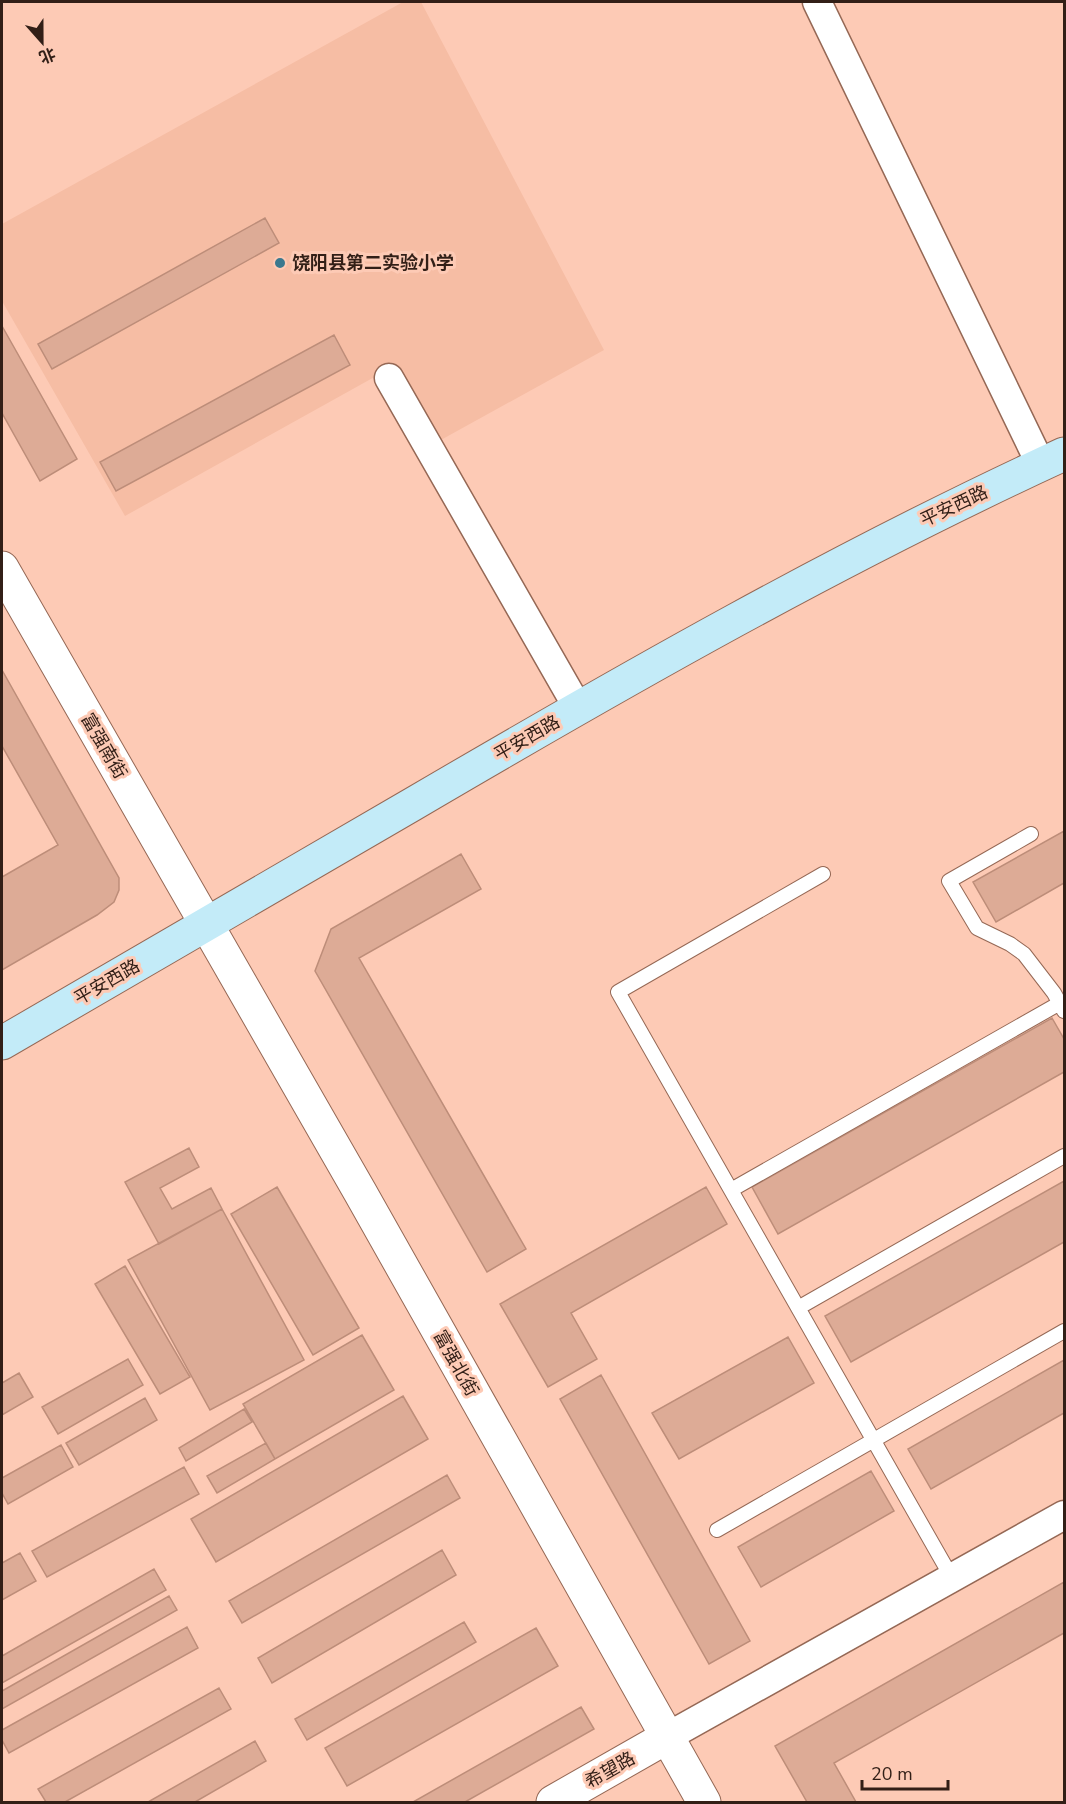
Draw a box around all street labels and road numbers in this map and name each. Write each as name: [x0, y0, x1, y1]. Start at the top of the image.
street label: 平安西路: [916, 480, 992, 532]
street label: 富强南街: [76, 709, 132, 783]
street label: 平安西路: [490, 710, 564, 766]
street label: 平安西路: [70, 954, 144, 1010]
street label: 富强北街: [428, 1326, 484, 1400]
street label: 希望路: [581, 1746, 639, 1794]

